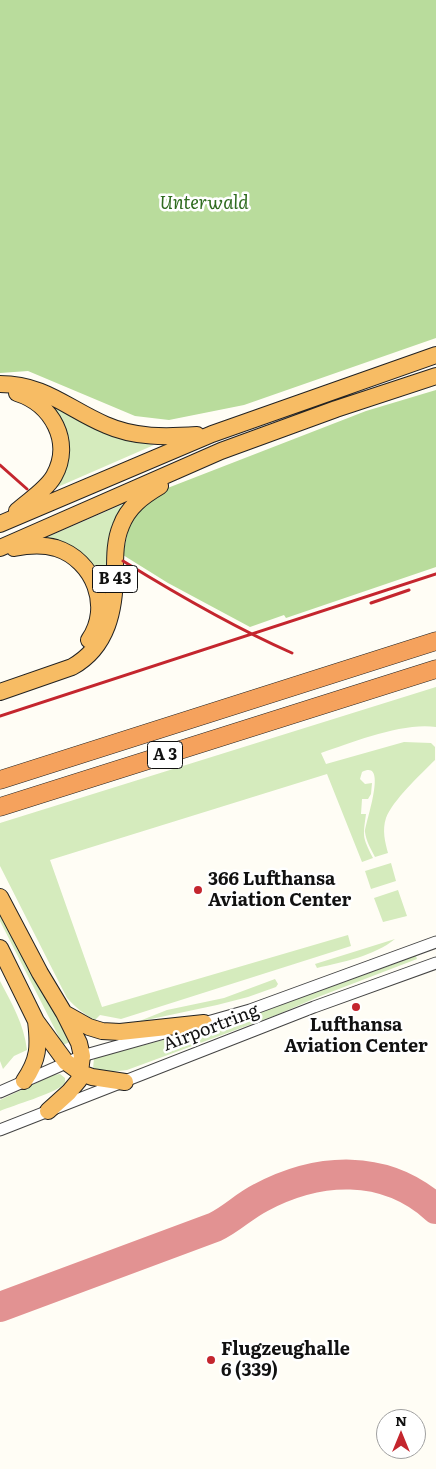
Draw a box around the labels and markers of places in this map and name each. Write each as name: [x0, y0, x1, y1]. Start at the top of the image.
place label: 366 Lufthansa Aviation Center: [208, 869, 351, 912]
marker: 366 Lufthansa Aviation Center: [192, 884, 204, 896]
marker: Lufthansa Aviation Center: [350, 1001, 362, 1013]
place label: Lufthansa Aviation Center: [284, 1015, 428, 1058]
place label: Flugzeughalle 6 (339): [221, 1339, 350, 1382]
marker: Flugzeughalle 6 (339): [205, 1354, 217, 1366]

